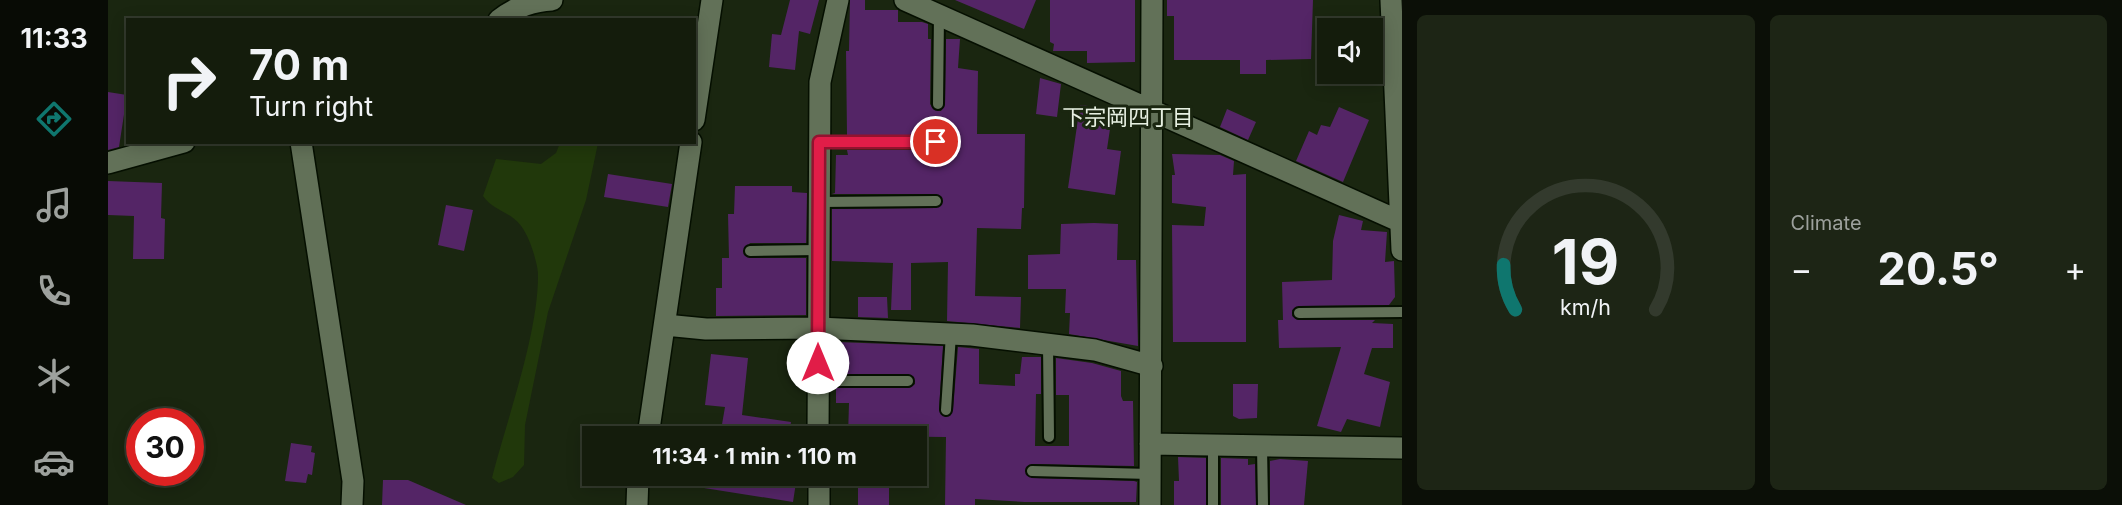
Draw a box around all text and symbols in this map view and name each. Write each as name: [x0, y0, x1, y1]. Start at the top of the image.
map controls: [1317, 18, 1383, 84]
button: sound: [1317, 18, 1383, 84]
text: 11:33: [20, 22, 88, 55]
text: 70 m: [249, 39, 349, 90]
icon: right: [150, 42, 228, 120]
text: Turn right: [249, 90, 373, 123]
icon: directions: [33, 98, 75, 140]
district label: 下宗岡四丁目: [1062, 104, 1194, 130]
pin: [910, 116, 961, 167]
icon: arrive: [919, 125, 952, 158]
icon: music: [33, 184, 75, 226]
text: Climate: [1791, 211, 1862, 235]
text: 19: [1552, 224, 1619, 299]
text: 20.5°: [1878, 241, 1999, 296]
text: −: [1791, 249, 1812, 289]
text: +: [2064, 249, 2086, 289]
icon: phone: [33, 270, 75, 312]
text: km/h: [1560, 294, 1611, 320]
position arrow: [786, 331, 850, 395]
icon: climate: [33, 355, 75, 397]
speed limit sign: 30: [126, 408, 204, 486]
icon: car: [33, 441, 75, 483]
text: 11:34 · 1 min · 110 m: [652, 443, 857, 469]

